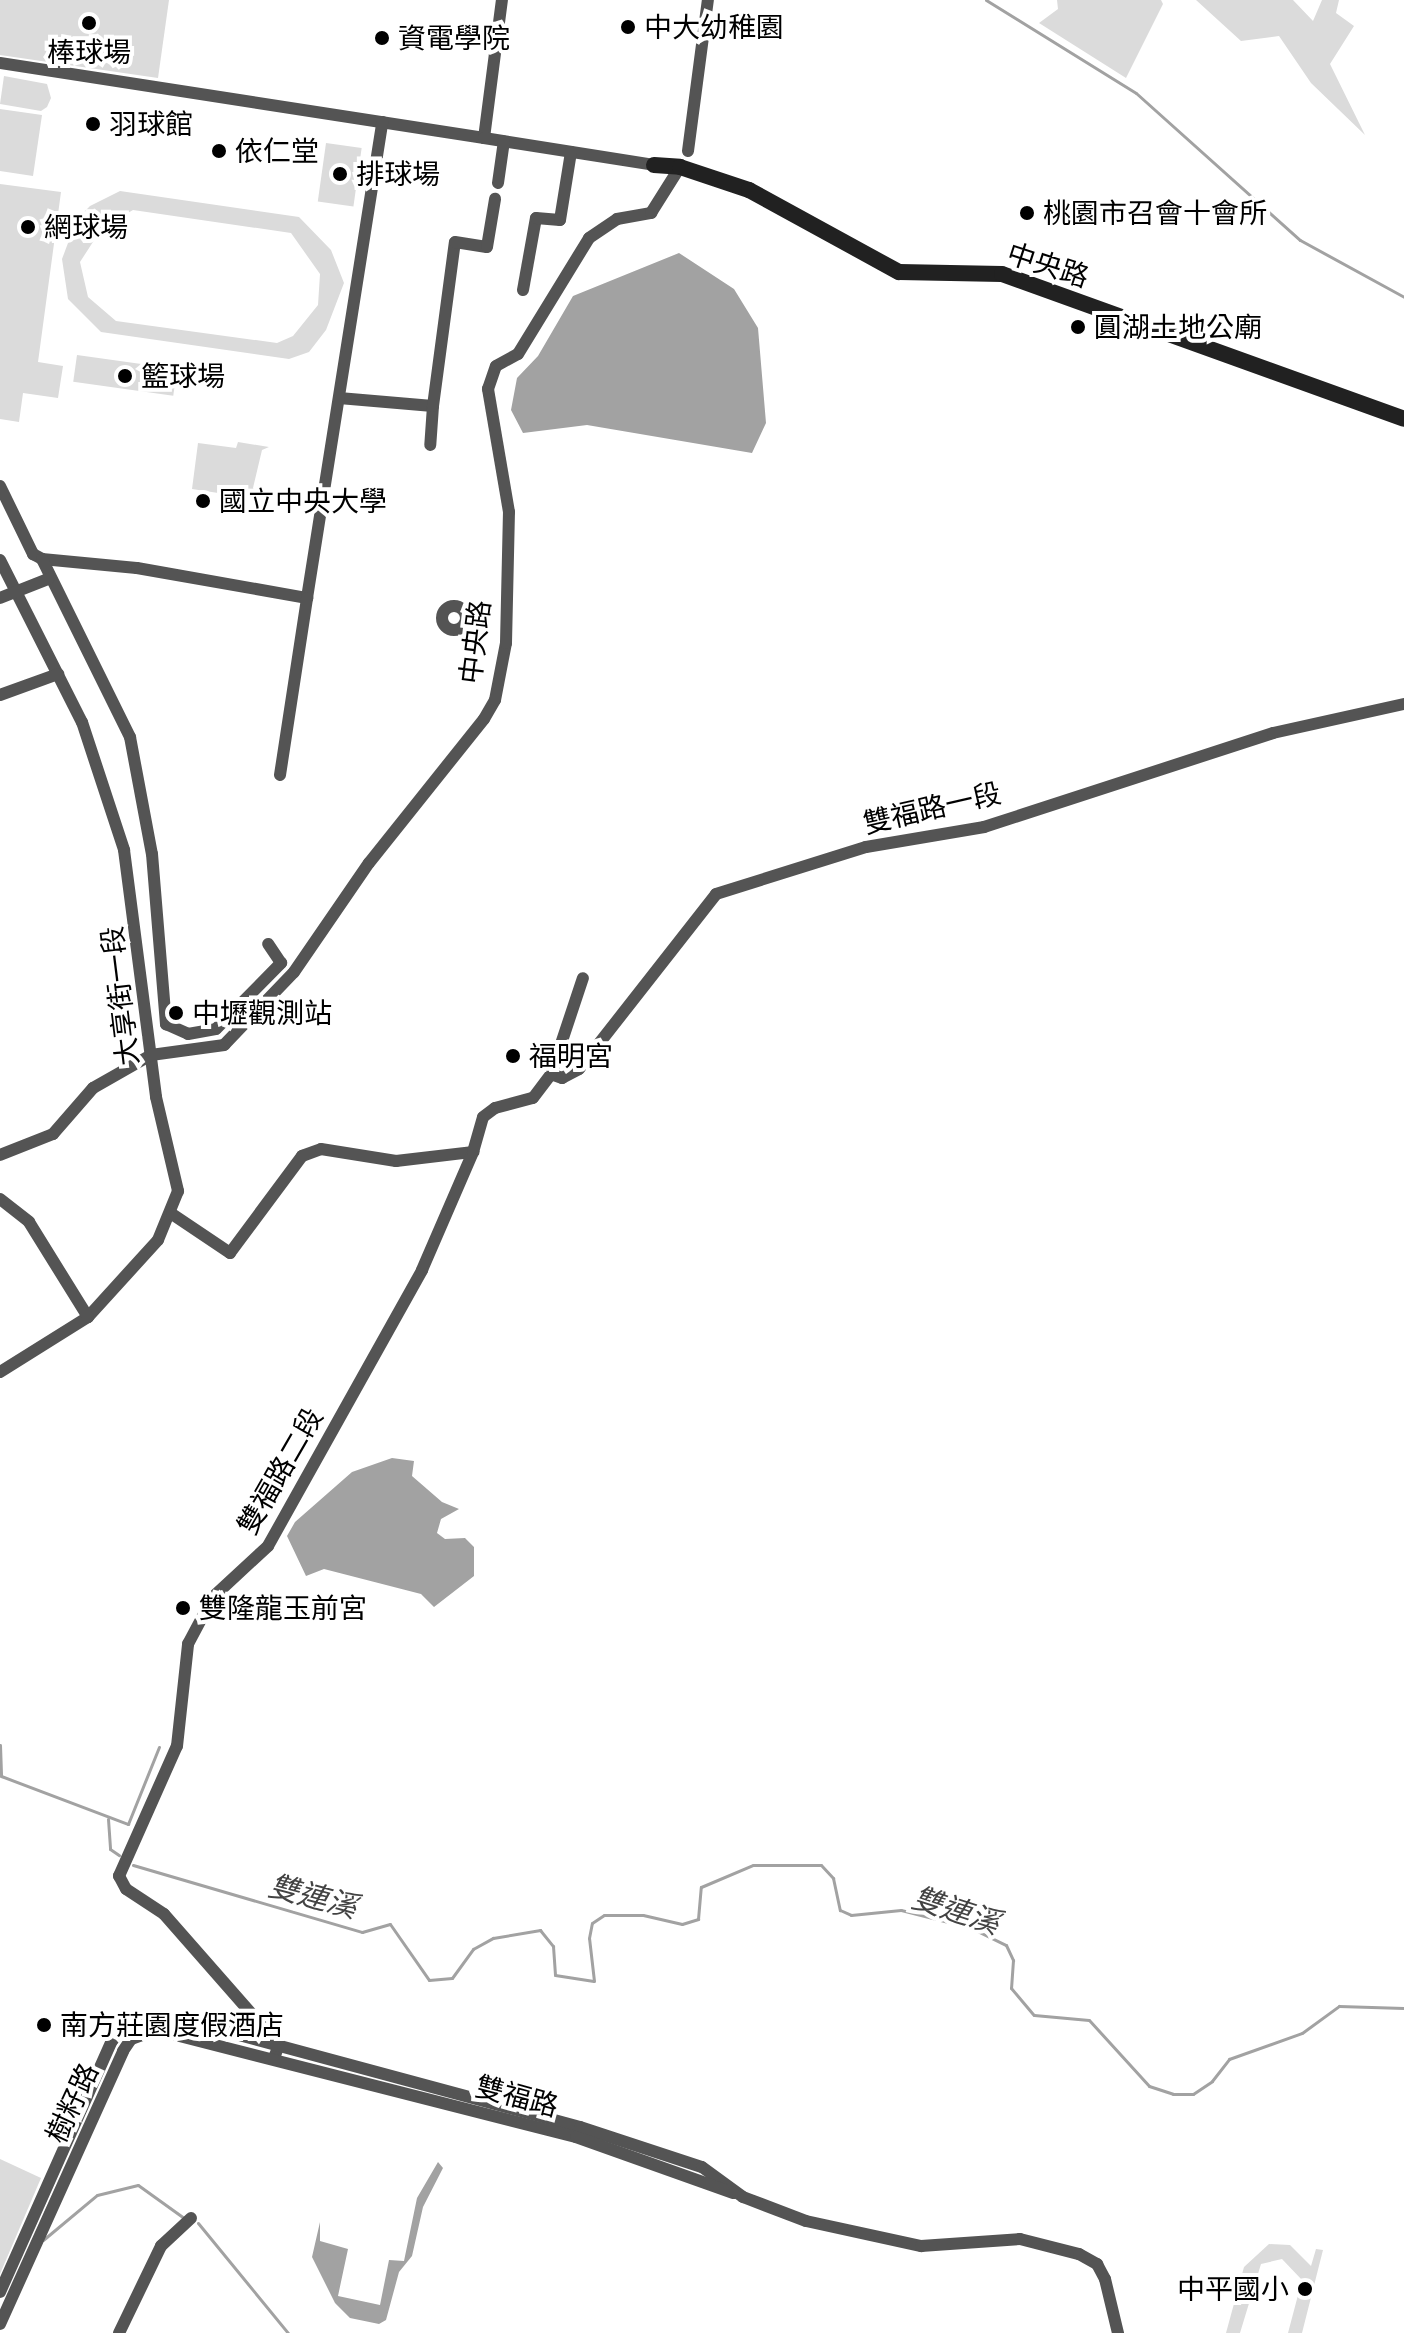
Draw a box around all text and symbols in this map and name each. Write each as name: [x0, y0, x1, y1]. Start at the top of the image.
place label: 中大幼稚園: [644, 10, 784, 44]
marker: 棒球場: [80, 14, 98, 32]
marker: 中大幼稚園: [619, 18, 637, 36]
place label: 資電學院: [398, 21, 510, 55]
marker: 資電學院: [373, 29, 391, 47]
place label: 棒球場: [47, 35, 131, 69]
place label: 羽球館: [109, 107, 193, 141]
marker: 羽球館: [84, 115, 102, 133]
place label: 依仁堂: [235, 134, 319, 168]
marker: 依仁堂: [210, 142, 228, 160]
place label: 排球場: [356, 157, 440, 191]
marker: 排球場: [331, 165, 349, 183]
place label: 桃園市召會十會所: [1043, 196, 1267, 230]
marker: 桃園市召會十會所: [1018, 204, 1036, 222]
place label: 網球場: [44, 210, 128, 244]
marker: 網球場: [19, 218, 37, 236]
street label: 中央路: [1003, 236, 1093, 294]
place label: 圓湖土地公廟: [1094, 310, 1262, 344]
marker: 圓湖土地公廟: [1069, 318, 1087, 336]
place label: 籃球場: [141, 359, 225, 393]
marker: 籃球場: [116, 367, 134, 385]
place label: 國立中央大學: [219, 484, 387, 518]
marker: 國立中央大學: [194, 492, 212, 510]
street label: 中央路: [453, 598, 497, 686]
street label: 雙福路一段: [860, 776, 1004, 840]
street label: 大享街一段: [95, 924, 145, 1068]
place label: 中壢觀測站: [192, 996, 332, 1030]
marker: 中壢觀測站: [167, 1004, 185, 1022]
place label: 福明宮: [529, 1039, 613, 1073]
marker: 福明宮: [504, 1047, 522, 1065]
street label: 雙福路二段: [230, 1402, 330, 1540]
place label: 雙隆龍玉前宮: [199, 1591, 367, 1625]
marker: 雙隆龍玉前宮: [174, 1599, 192, 1617]
water label: 雙連溪: [265, 1867, 361, 1925]
water label: 雙連溪: [908, 1879, 1004, 1941]
place label: 南方莊園度假酒店: [60, 2008, 284, 2042]
marker: 南方莊園度假酒店: [35, 2016, 53, 2034]
street label: 樹籽路: [39, 2058, 105, 2148]
street label: 雙福路: [472, 2069, 562, 2123]
place label: 中平國小: [1177, 2272, 1289, 2306]
marker: 中平國小: [1296, 2280, 1314, 2298]

